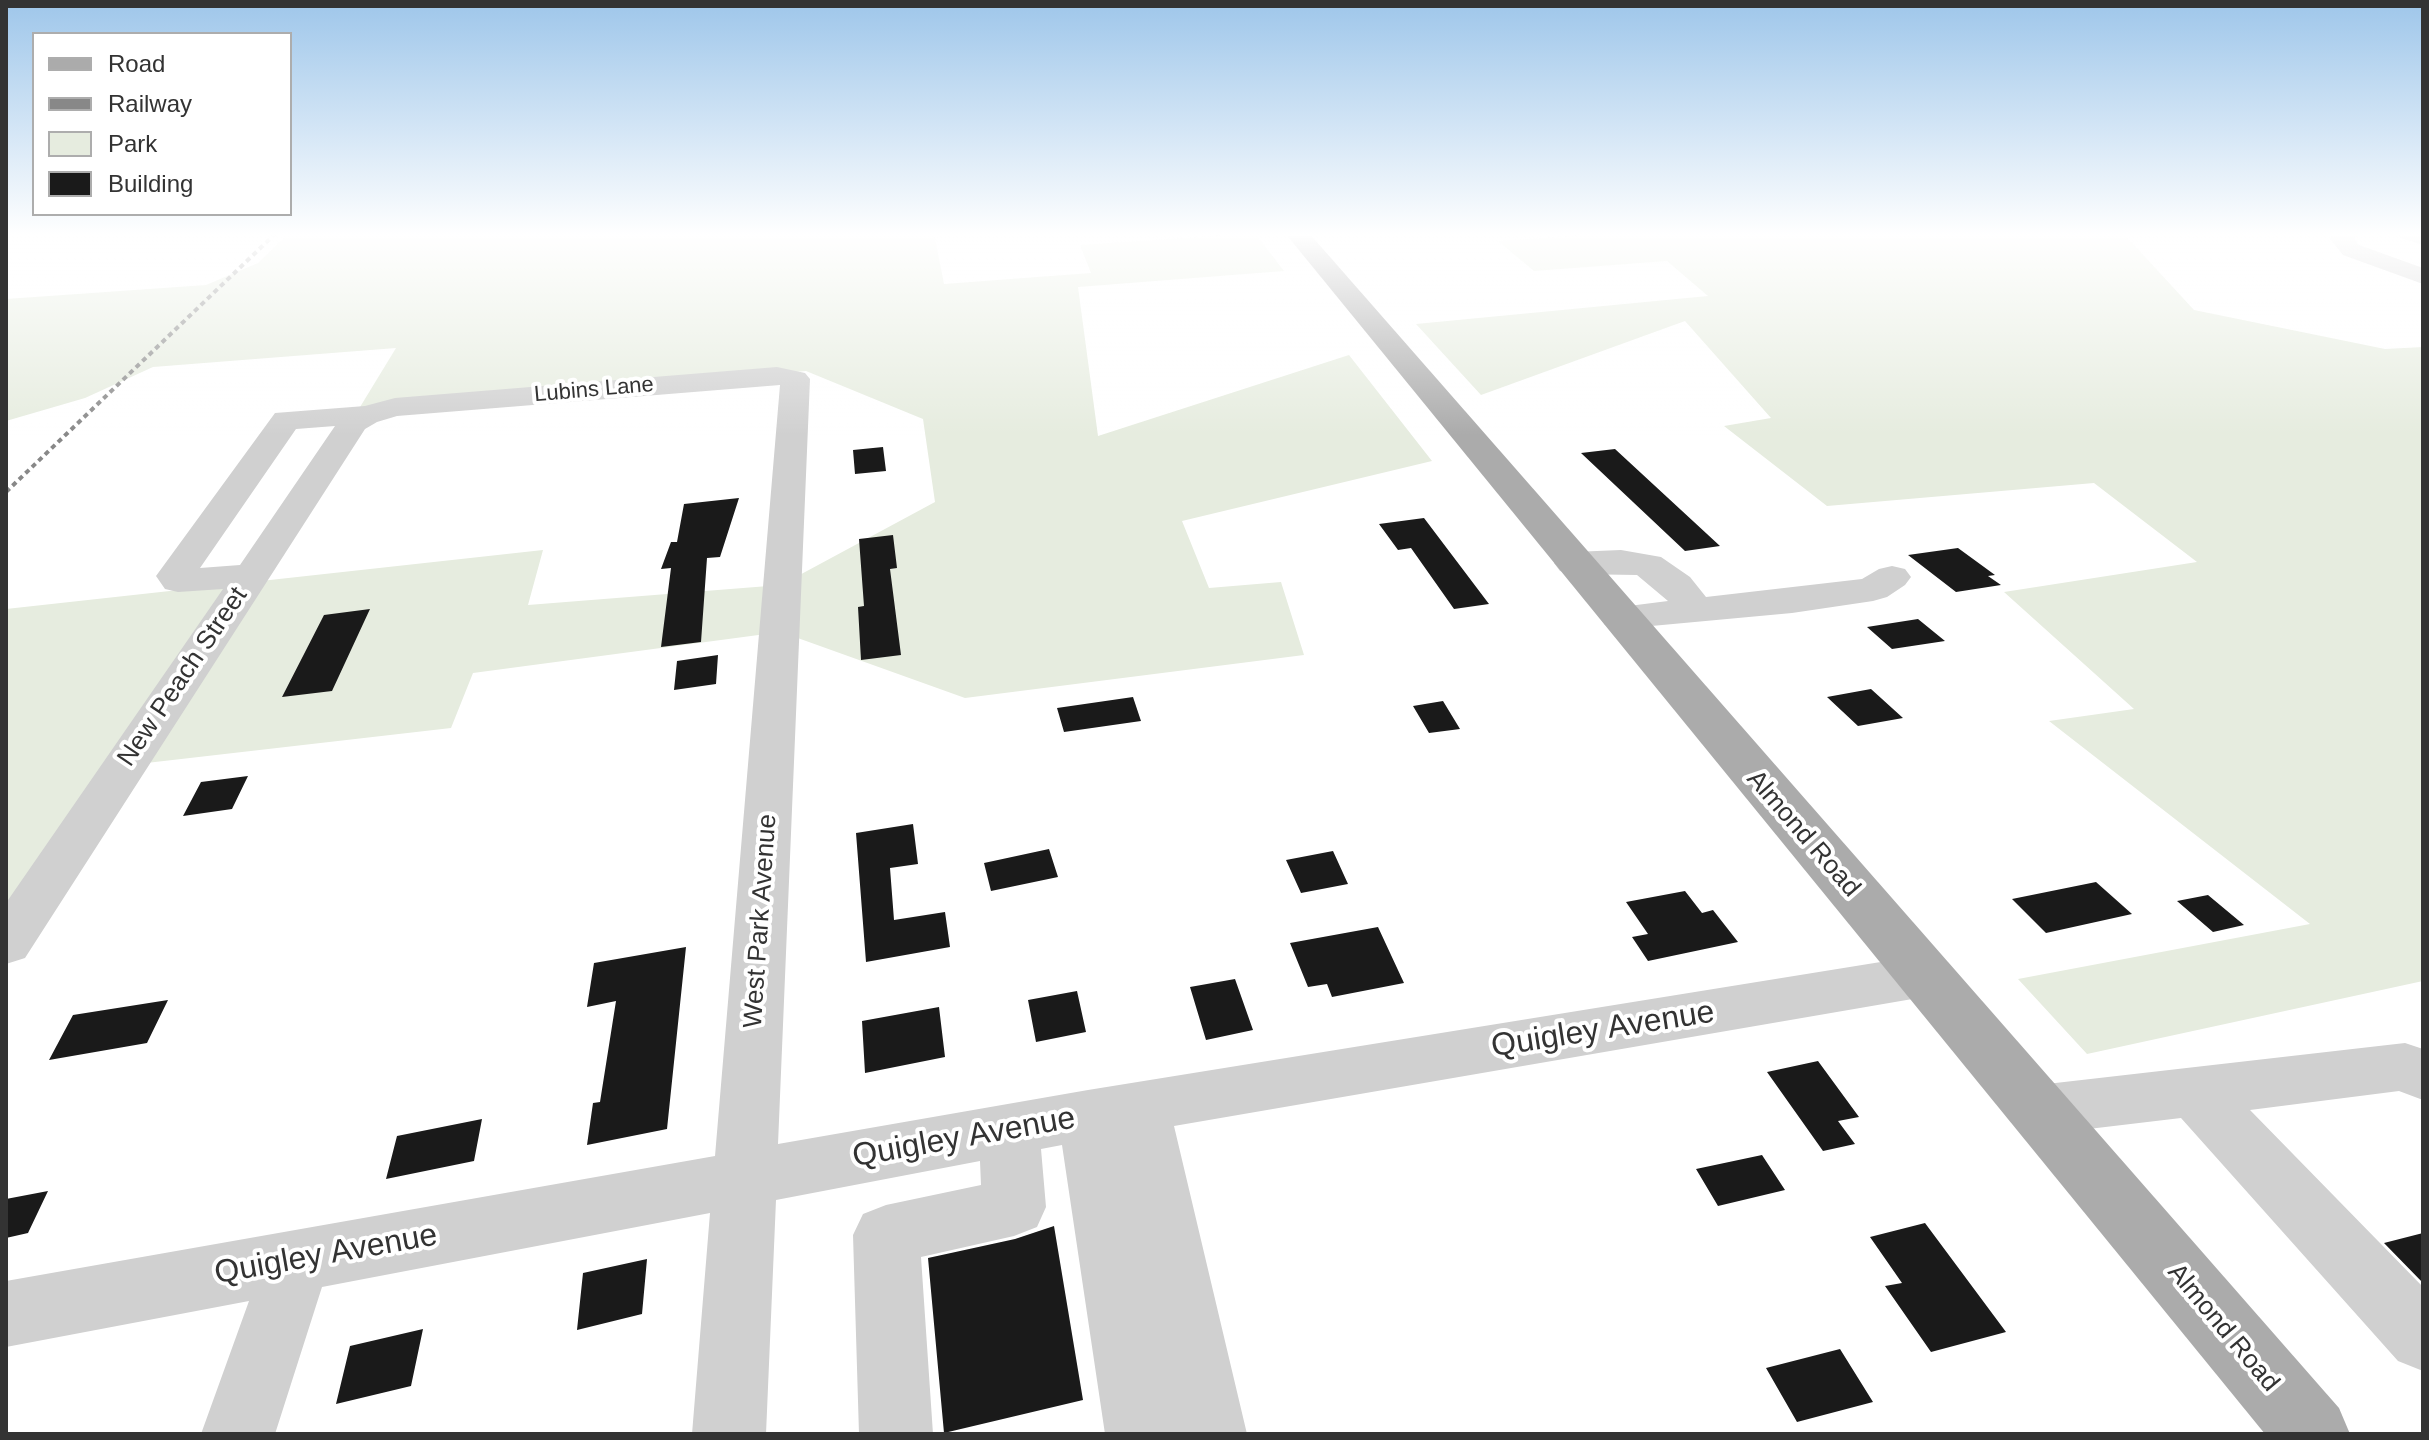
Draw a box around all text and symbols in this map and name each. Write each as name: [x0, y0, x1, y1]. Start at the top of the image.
legend: [32, 32, 292, 216]
text: Road: [108, 50, 165, 77]
text: Railway: [108, 90, 192, 117]
text: Park: [108, 130, 157, 157]
text: Building: [108, 170, 193, 197]
street label: Lubins Lane: [533, 372, 655, 408]
street label: New Peach Street: [111, 581, 255, 773]
street label: Almond Road: [1740, 764, 1866, 904]
street label: West Park Avenue: [738, 813, 784, 1029]
street label: Quigley Avenue: [1489, 993, 1717, 1067]
street label: Quigley Avenue: [850, 1100, 1078, 1176]
street label: Quigley Avenue: [212, 1217, 440, 1293]
street label: Almond Road: [2160, 1258, 2286, 1398]

